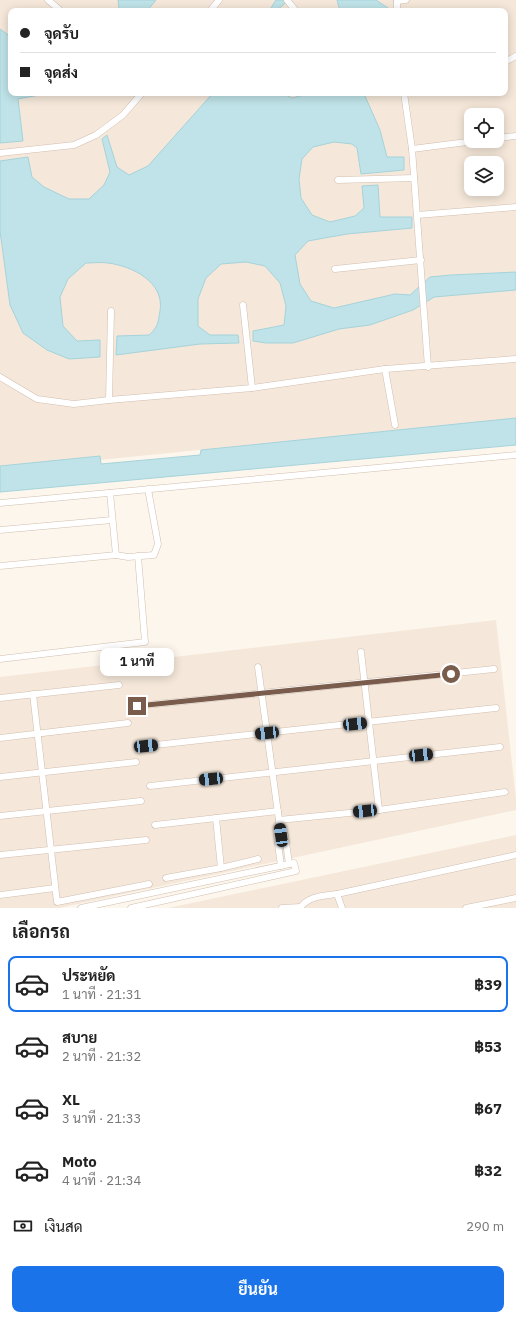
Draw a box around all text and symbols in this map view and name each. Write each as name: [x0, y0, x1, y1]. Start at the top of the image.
text: จุดรับ: [44, 24, 79, 43]
text: จุดส่ง: [44, 63, 78, 82]
map controls: [464, 108, 504, 196]
button: locate: [464, 108, 504, 148]
button: layers: [464, 156, 504, 196]
callout: 1 นาที: [100, 648, 174, 676]
text: 1 นาที: [120, 653, 154, 670]
route start: [442, 665, 460, 683]
route end: [128, 697, 146, 715]
car: [342, 717, 368, 731]
car: [254, 726, 280, 740]
car: [133, 739, 159, 753]
car: [408, 748, 434, 762]
car: [198, 772, 224, 786]
car: [352, 804, 378, 818]
car: [273, 822, 289, 848]
text: เลือกรถ: [12, 920, 70, 943]
icon: car: [14, 966, 50, 1002]
text: ประหยัด: [62, 966, 115, 985]
text: ฿39: [474, 975, 502, 994]
text: 1 นาที · 21:31: [62, 986, 141, 1003]
icon: car: [14, 1028, 50, 1064]
text: สบาย: [62, 1028, 97, 1047]
text: ฿53: [474, 1037, 502, 1056]
text: 2 นาที · 21:32: [62, 1048, 141, 1065]
icon: car: [14, 1090, 50, 1126]
text: XL: [62, 1090, 80, 1109]
text: ฿67: [474, 1099, 502, 1118]
text: 3 นาที · 21:33: [62, 1110, 141, 1127]
icon: car: [14, 1152, 50, 1188]
text: Moto: [62, 1152, 97, 1171]
text: ฿32: [474, 1161, 502, 1180]
text: 4 นาที · 21:34: [62, 1172, 141, 1189]
icon: cash: [12, 1215, 34, 1237]
text: เงินสด: [44, 1217, 83, 1236]
text: 290 m: [466, 1218, 504, 1235]
button: ยืนยัน: [12, 1266, 504, 1312]

